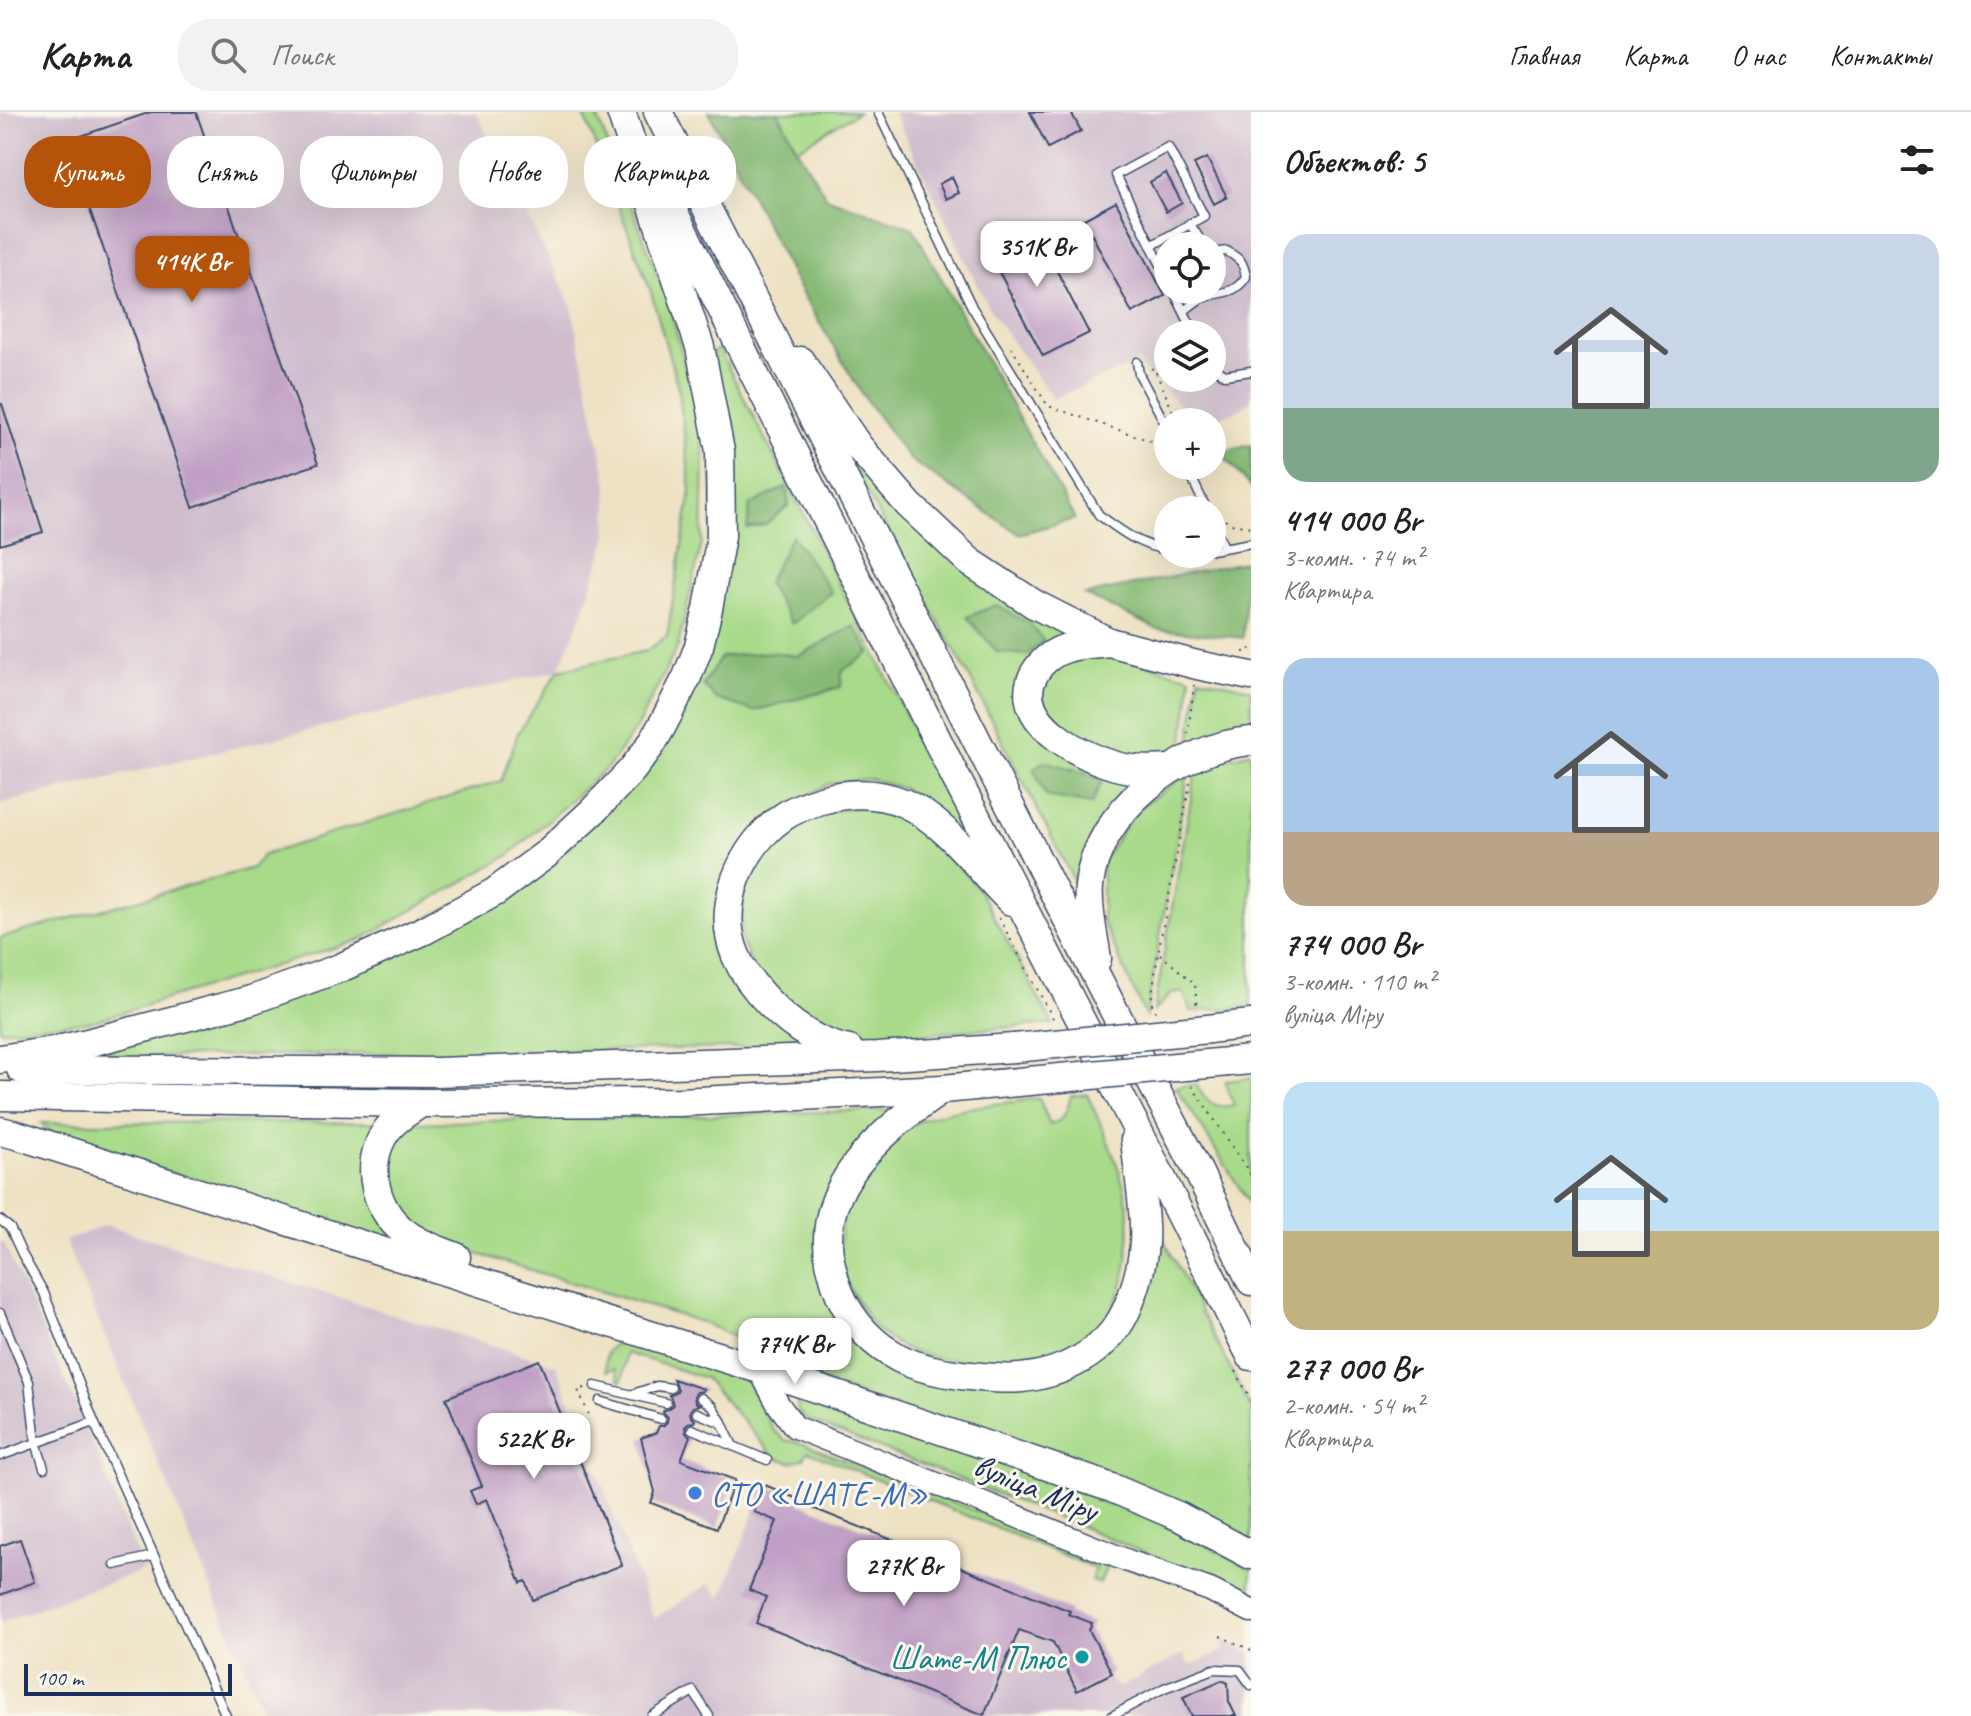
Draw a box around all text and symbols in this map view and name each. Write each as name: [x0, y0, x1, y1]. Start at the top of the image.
search box: [178, 19, 738, 91]
text: Карта: [40, 32, 130, 79]
icon: search: [206, 33, 250, 77]
text: Поиск: [270, 36, 334, 74]
text: Главная: [1509, 38, 1579, 73]
text: Карта: [1623, 38, 1687, 73]
text: О нас: [1731, 38, 1785, 73]
text: Контакты: [1829, 38, 1931, 73]
chip: Купить: [24, 136, 151, 208]
chip: Снять: [167, 136, 284, 208]
chip: Фильтры: [300, 136, 443, 208]
chip: Новое: [459, 136, 568, 208]
chip: Квартира: [584, 136, 736, 208]
icon: filters: [1895, 138, 1939, 182]
text: Объектов: 5: [1283, 139, 1425, 182]
pin: 351K Br: [963, 221, 1111, 289]
text: 351K Br: [998, 230, 1076, 263]
map controls: [1154, 232, 1226, 568]
button: locate: [1154, 232, 1226, 304]
pin: 414K Br: [118, 236, 266, 304]
text: 414K Br: [153, 245, 231, 278]
icon: home: [1539, 286, 1683, 430]
button: layers: [1154, 320, 1226, 392]
button: +: [1154, 408, 1226, 480]
button: −: [1154, 496, 1226, 568]
text: 414 000 Br: [1283, 498, 1421, 541]
text: 3-комн. · 74 m²: [1283, 541, 1423, 574]
text: Квартира: [1283, 574, 1372, 607]
icon: home: [1539, 710, 1683, 854]
text: 774 000 Br: [1283, 922, 1421, 965]
text: 3-комн. · 110 m²: [1283, 965, 1435, 998]
text: вуліца Міру: [1283, 998, 1382, 1031]
icon: home: [1539, 1134, 1683, 1278]
pin: 774K Br: [721, 1318, 869, 1386]
text: 774K Br: [756, 1327, 834, 1360]
text: 277 000 Br: [1283, 1346, 1421, 1389]
text: 2-комн. · 54 m²: [1283, 1389, 1423, 1422]
pin: 522K Br: [460, 1413, 608, 1481]
text: 522K Br: [495, 1422, 573, 1455]
text: Квартира: [1283, 1422, 1372, 1455]
street label: вуліца Міру: [968, 1443, 1106, 1533]
place label: СТО «ШАТЕ-М»: [711, 1472, 928, 1515]
marker: СТО «ШАТЕ-М»: [686, 1484, 704, 1502]
pin: 277K Br: [830, 1540, 978, 1608]
text: 277K Br: [865, 1549, 943, 1582]
place label: Шате-М Плюс: [889, 1636, 1068, 1679]
marker: Шате-М Плюс: [1073, 1648, 1091, 1666]
scale bar: [24, 1660, 232, 1696]
text: 100 m: [36, 1664, 83, 1692]

